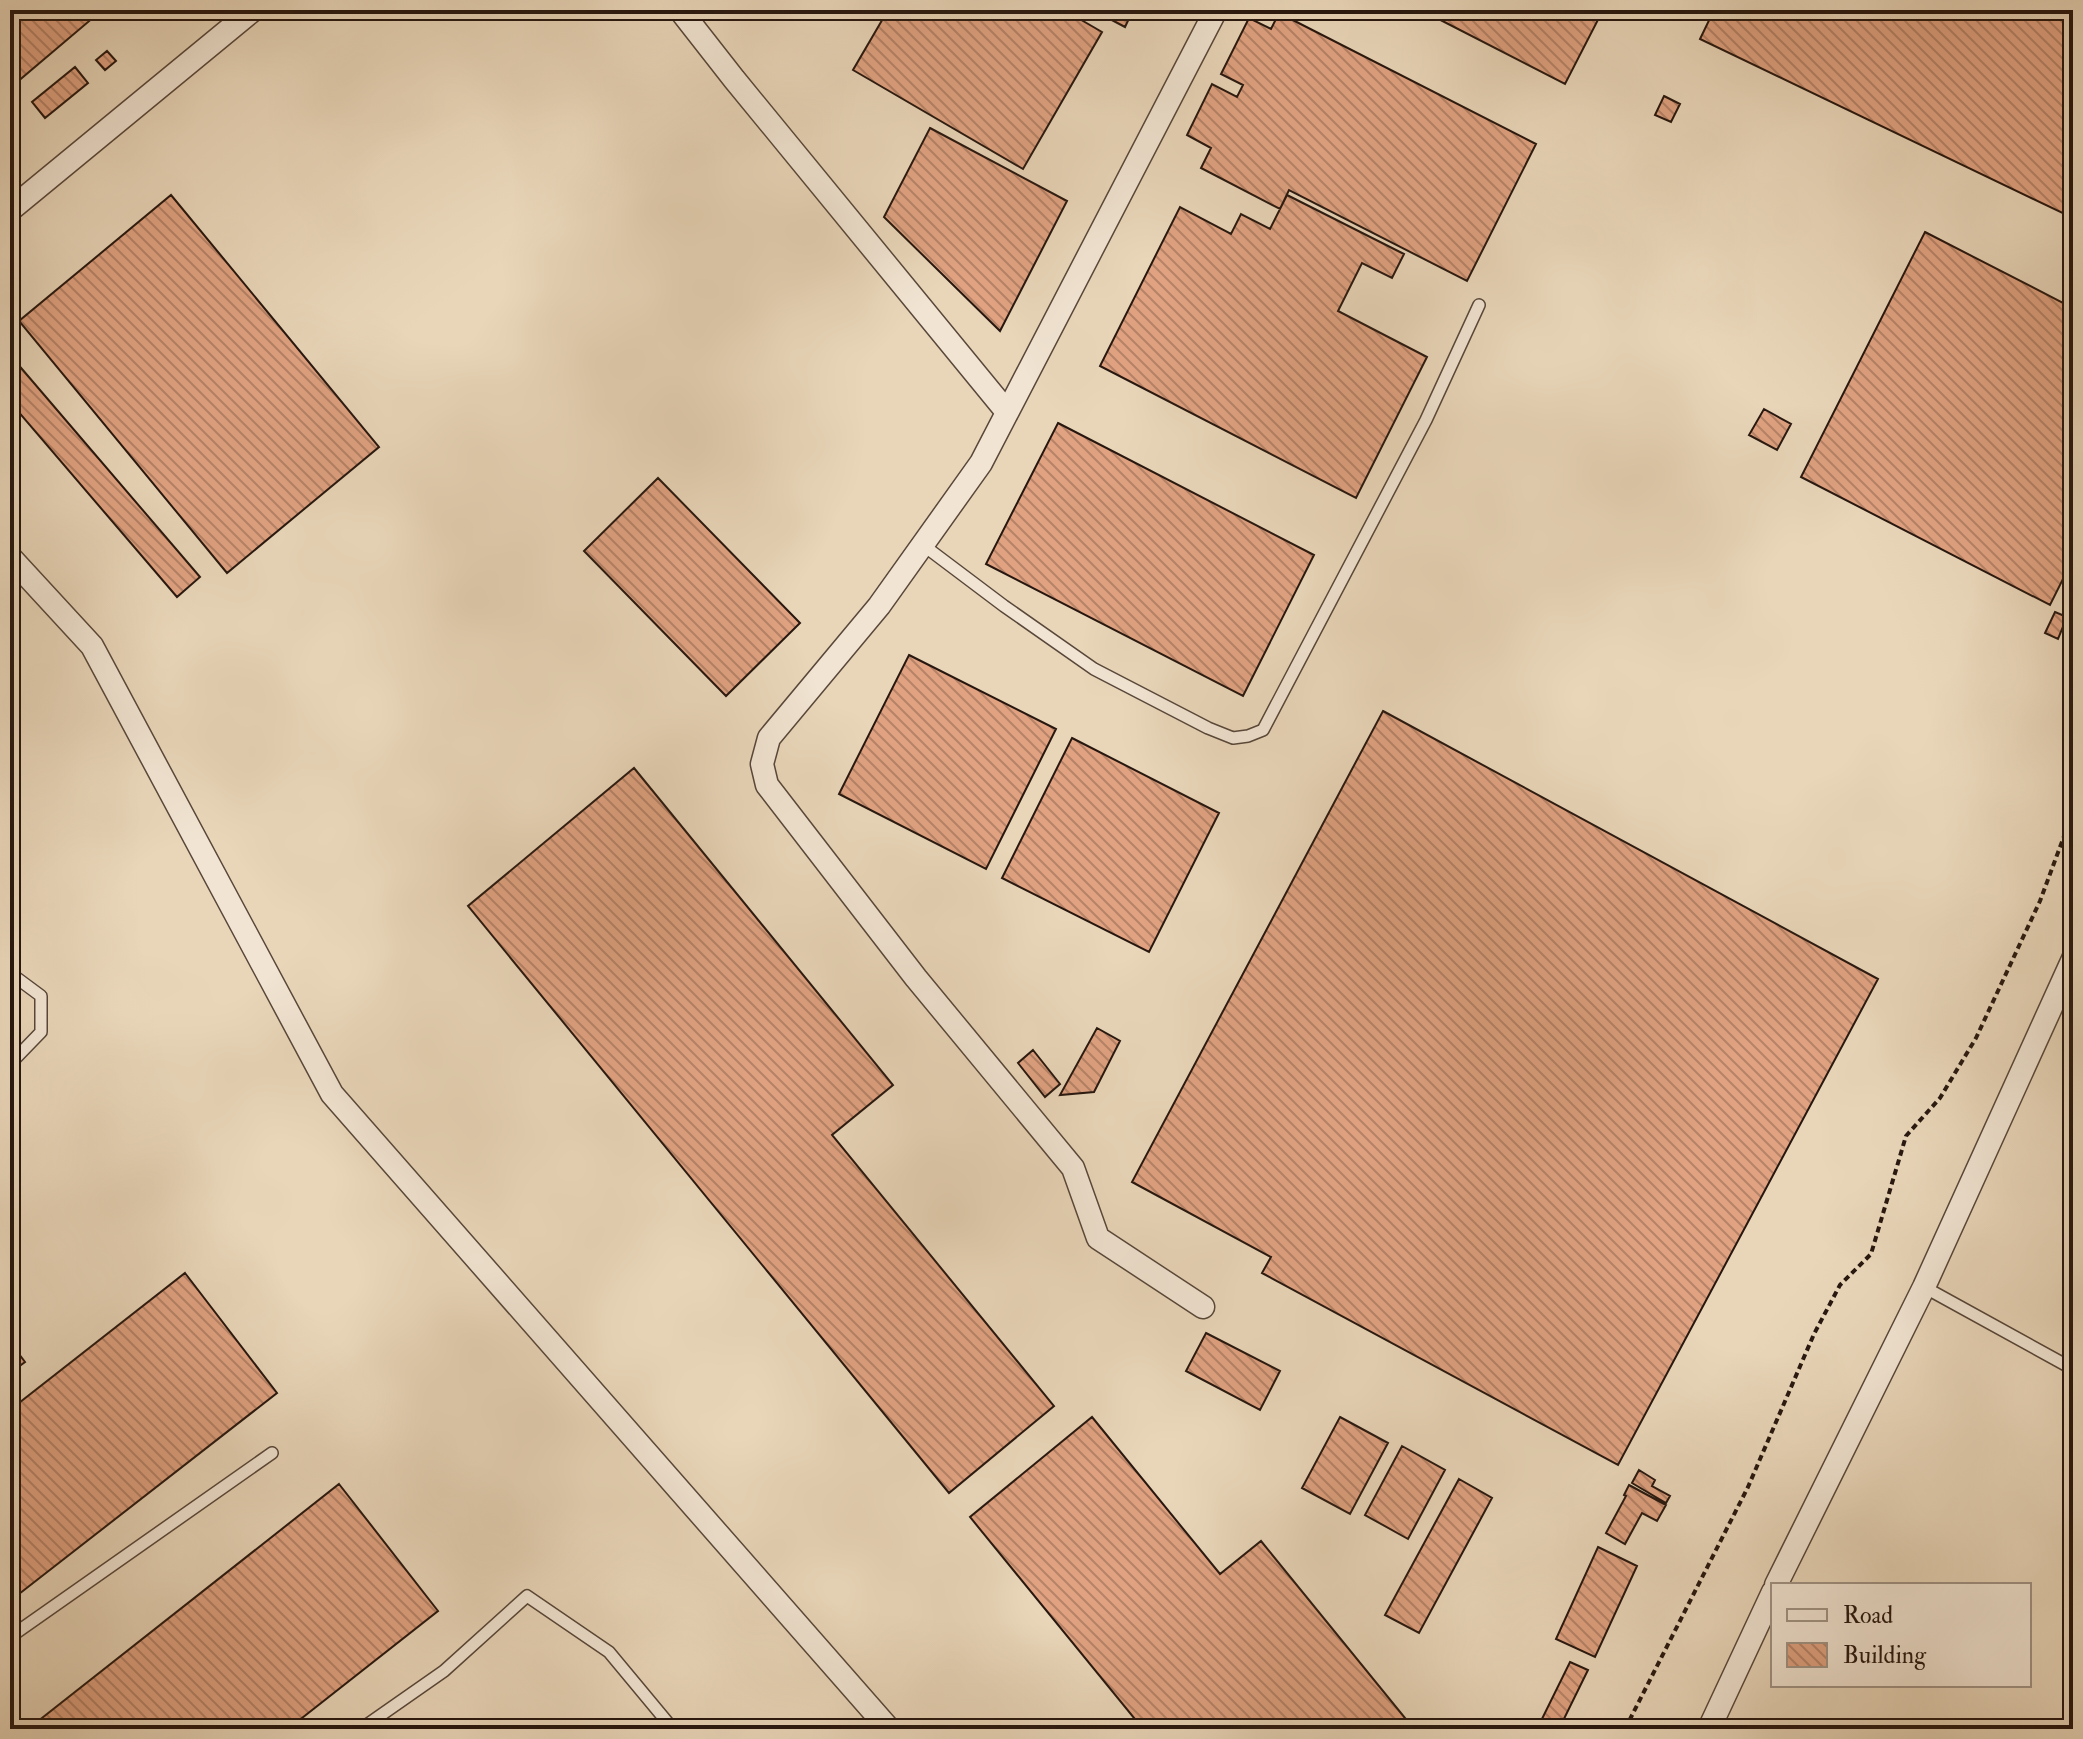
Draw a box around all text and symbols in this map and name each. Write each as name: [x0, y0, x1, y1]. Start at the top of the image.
legend: [1771, 1583, 2031, 1687]
text: Road: [1843, 1600, 1893, 1631]
text: Building: [1843, 1640, 1927, 1671]

